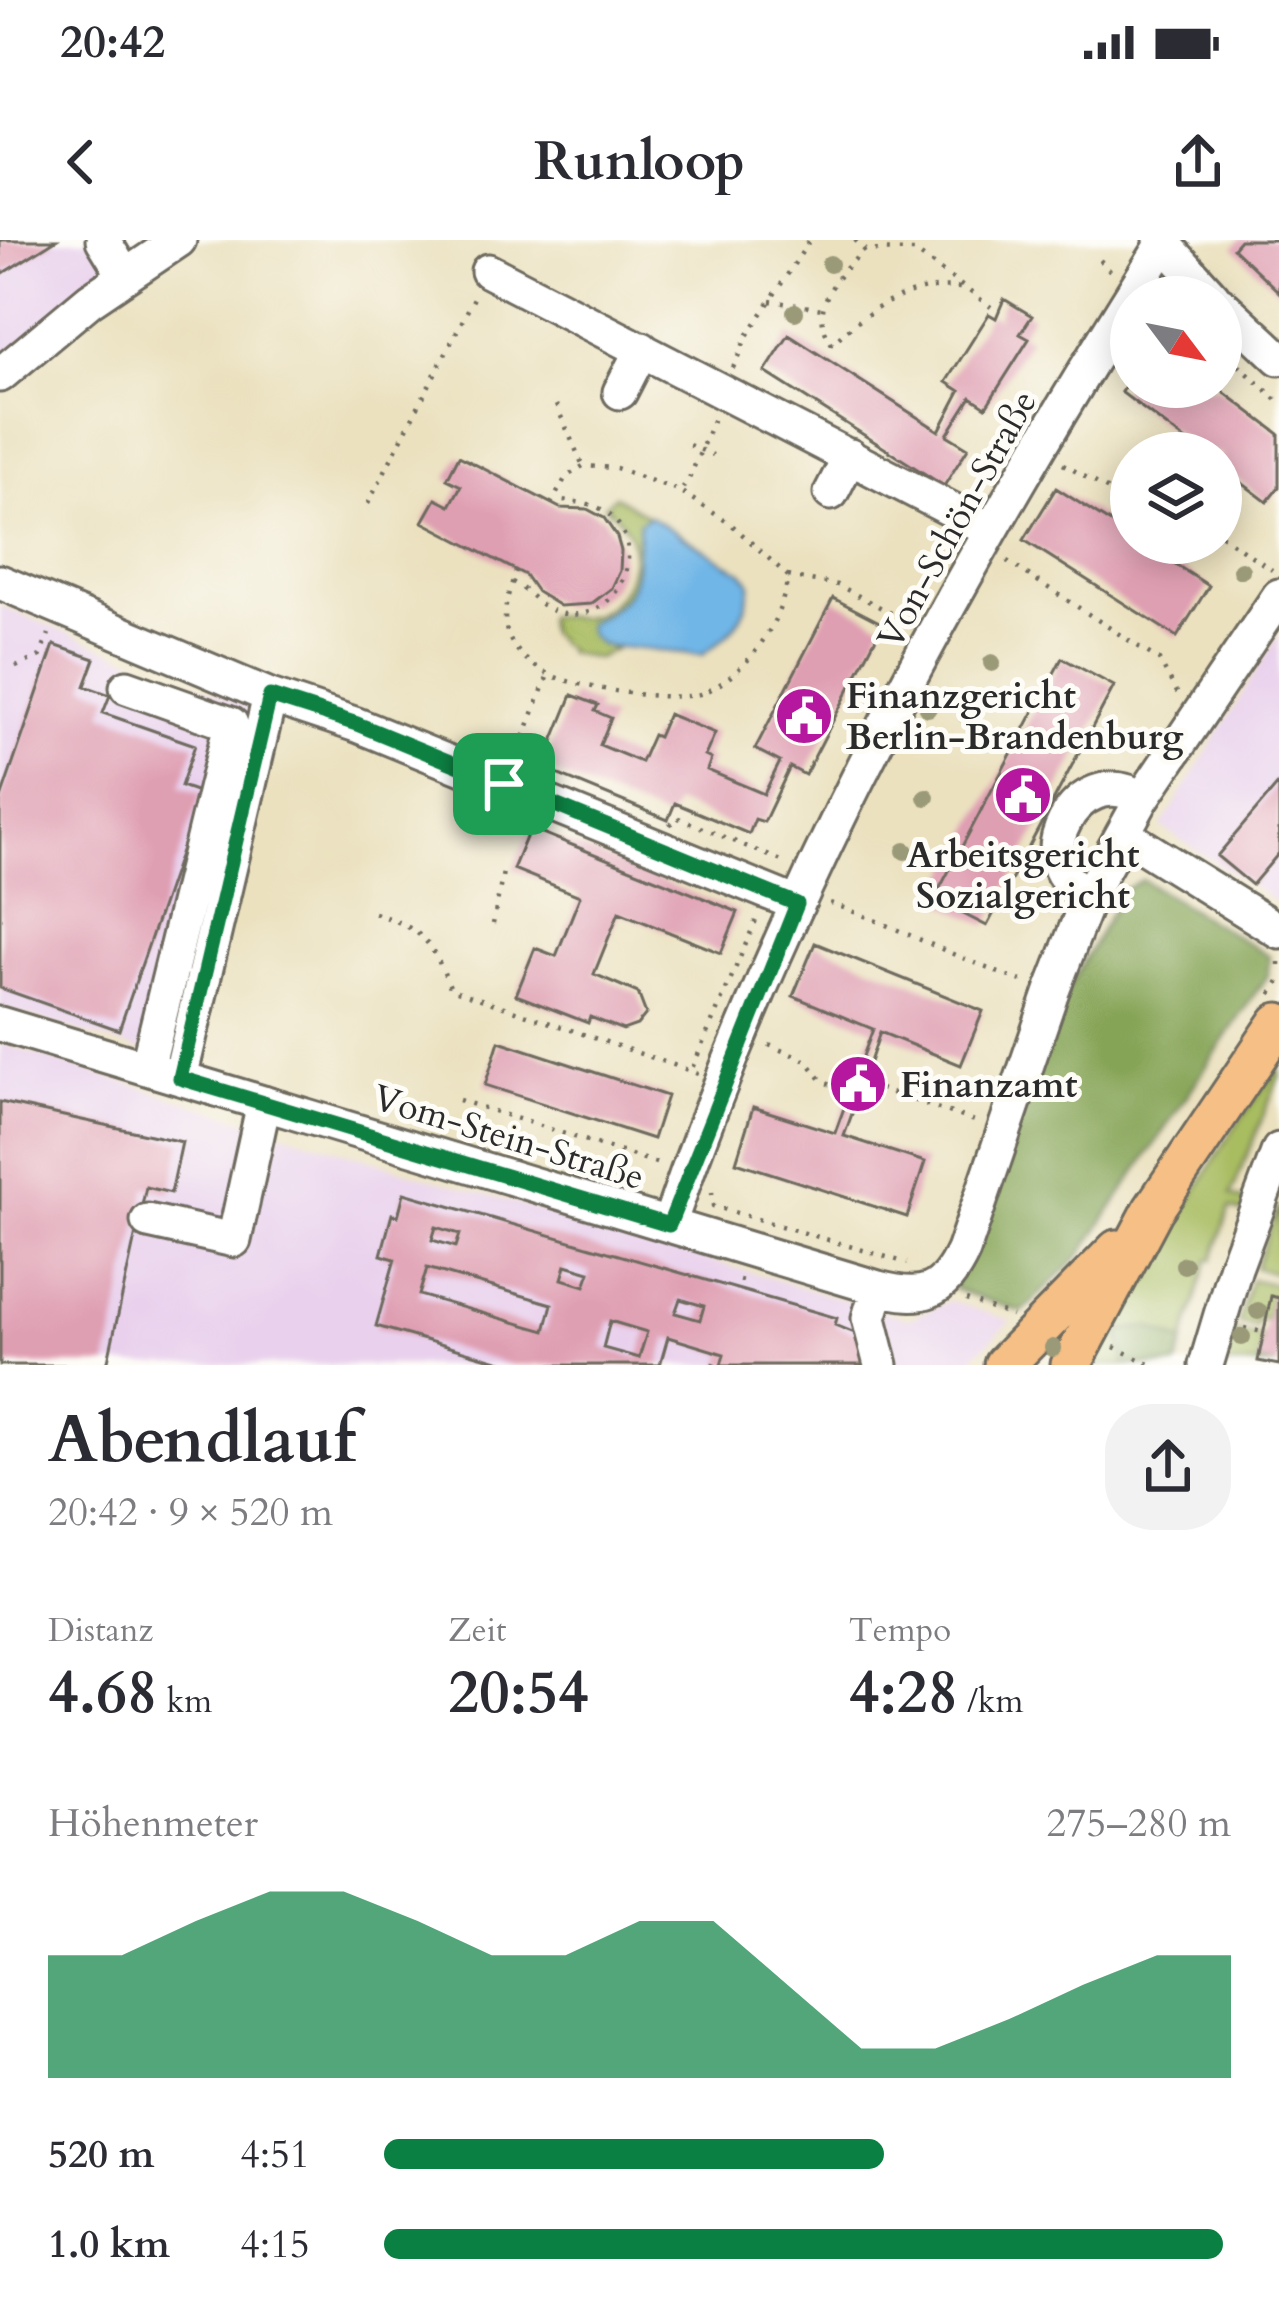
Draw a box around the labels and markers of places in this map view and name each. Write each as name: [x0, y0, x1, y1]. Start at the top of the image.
place label: Finanzgericht Berlin-Brandenburg: [846, 672, 1184, 762]
public building icon: Finanzgericht Berlin-Brandenburg: [773, 685, 835, 747]
pin: [453, 733, 555, 835]
public building icon: Arbeitsgericht Sozialgericht: [992, 764, 1054, 826]
place label: Arbeitsgericht Sozialgericht: [907, 831, 1140, 921]
public building icon: Finanzamt: [827, 1053, 889, 1115]
place label: Finanzamt: [900, 1061, 1078, 1110]

